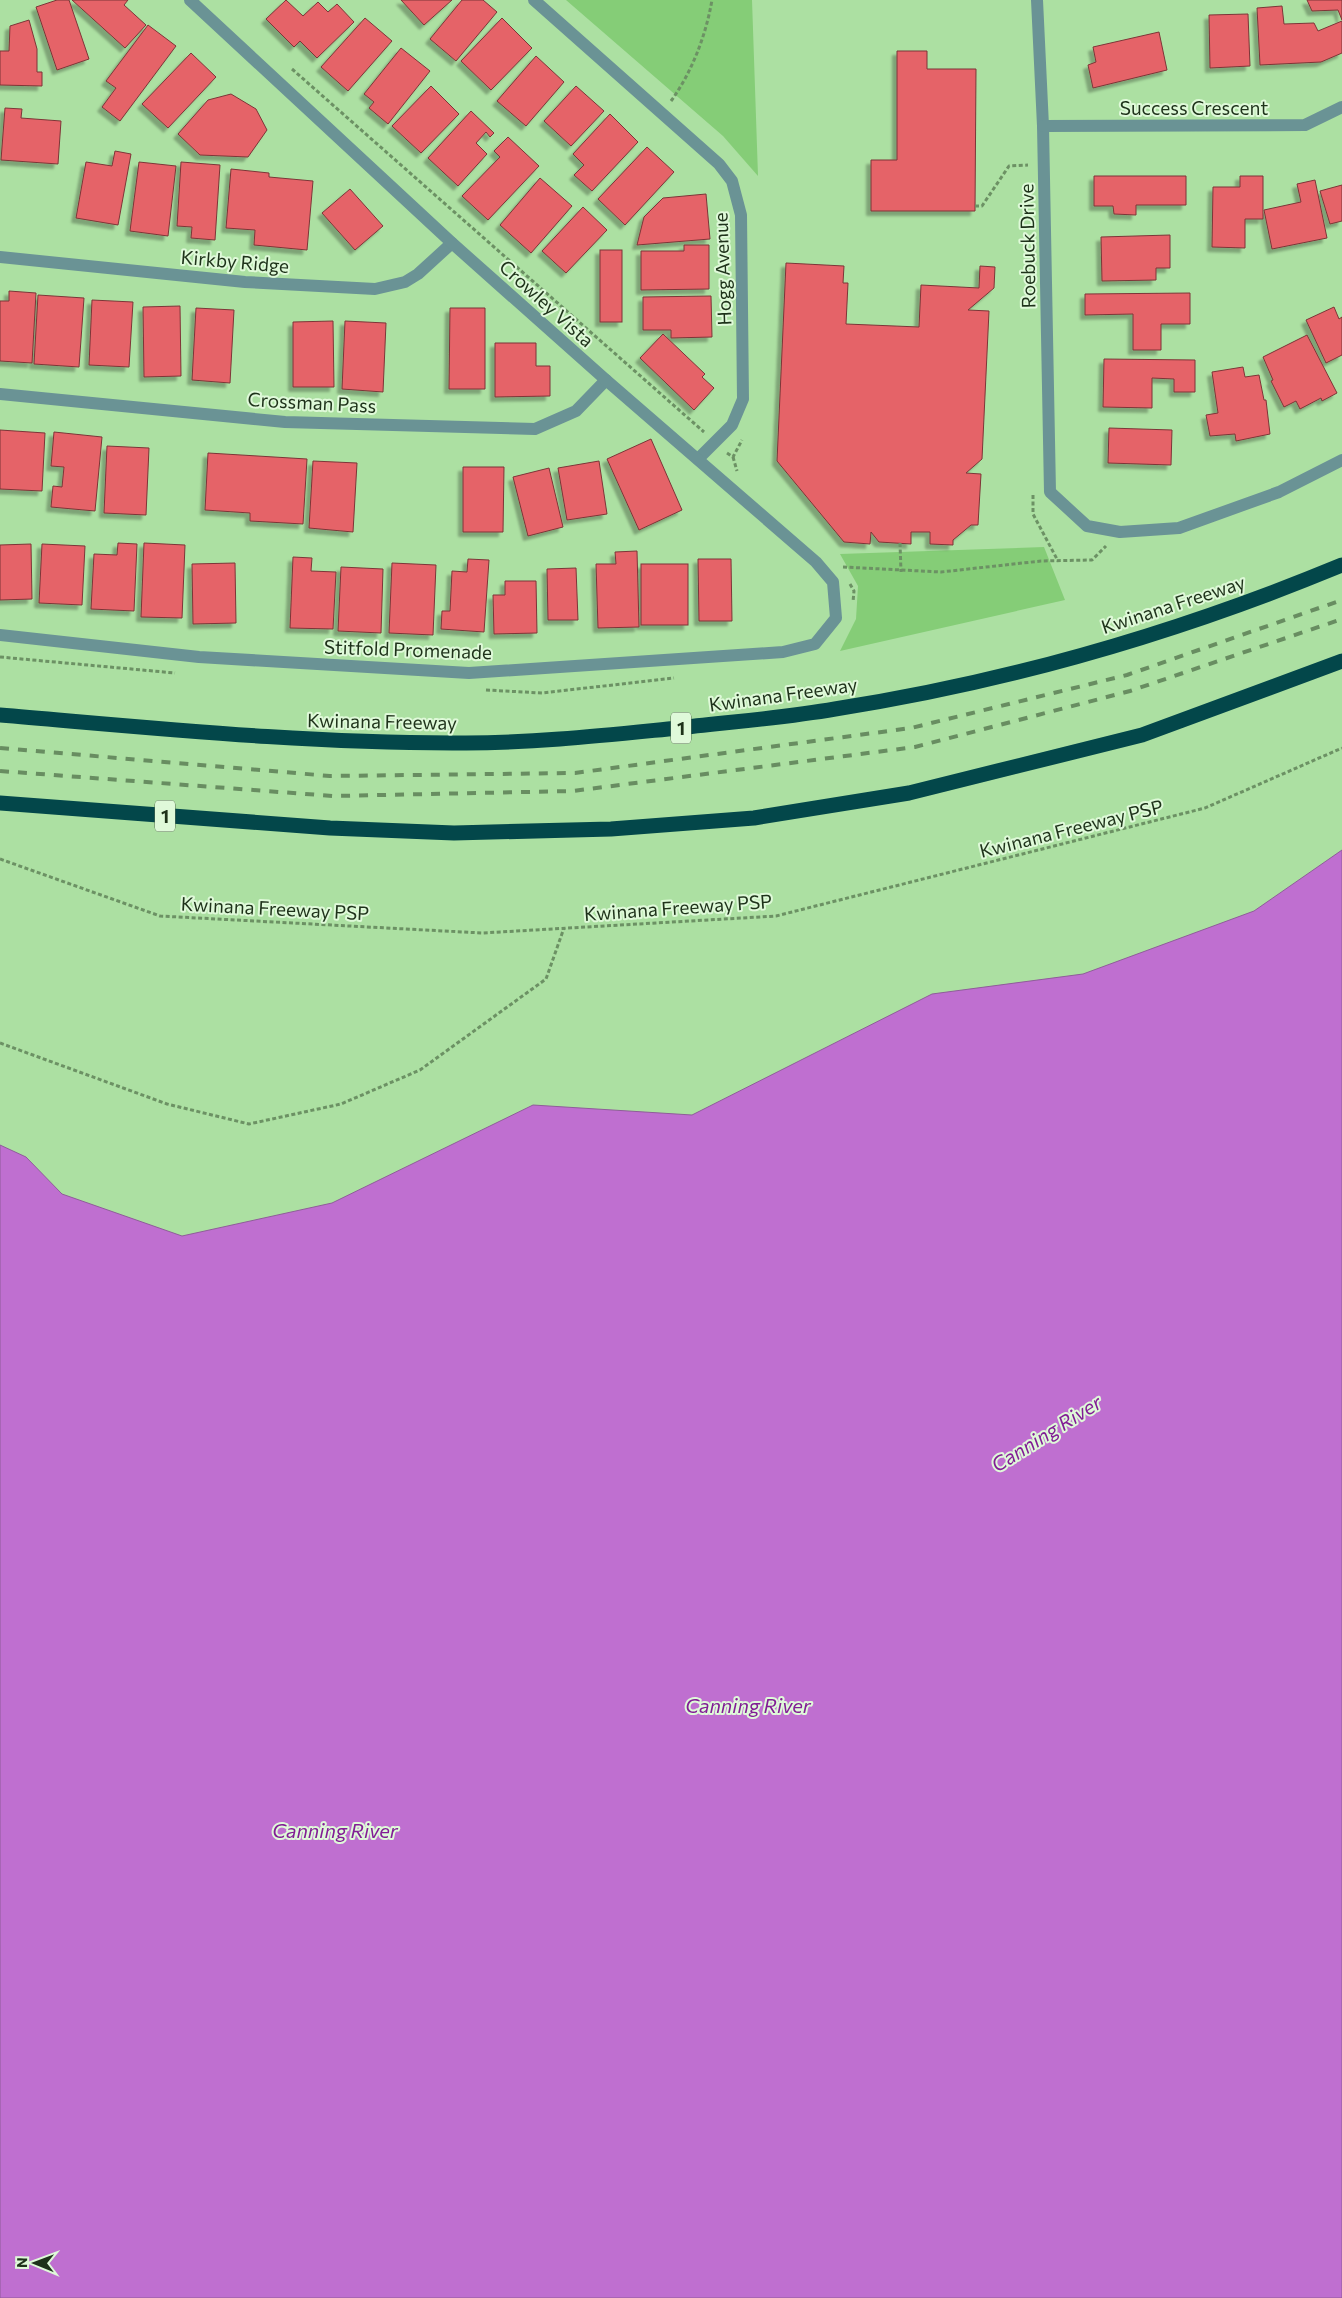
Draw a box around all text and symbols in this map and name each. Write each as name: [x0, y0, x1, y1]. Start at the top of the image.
street label: Success Crescent: [1120, 96, 1268, 119]
street label: Roebuck Drive: [1014, 184, 1040, 308]
street label: Hogg Avenue: [709, 212, 735, 326]
street label: Kirkby Ridge: [180, 245, 290, 277]
street label: Crowley Vista: [495, 255, 599, 351]
street label: Crossman Pass: [247, 387, 377, 417]
street label: Kwinana Freeway: [1098, 570, 1248, 638]
street label: Stitfold Promenade: [324, 635, 492, 663]
street label: Kwinana Freeway: [707, 672, 859, 716]
street label: Kwinana Freeway: [307, 708, 457, 734]
road number: 1: [671, 712, 691, 744]
street label: Kwinana Freeway PSP: [977, 794, 1165, 862]
road number: 1: [155, 800, 175, 831]
street label: Kwinana Freeway PSP: [583, 889, 773, 925]
street label: Kwinana Freeway PSP: [180, 892, 370, 924]
water label: Canning River: [986, 1389, 1106, 1476]
water label: Canning River: [685, 1693, 812, 1717]
water label: Canning River: [272, 1818, 399, 1842]
north arrow: [10, 2238, 60, 2288]
text: N: [13, 2257, 30, 2268]

